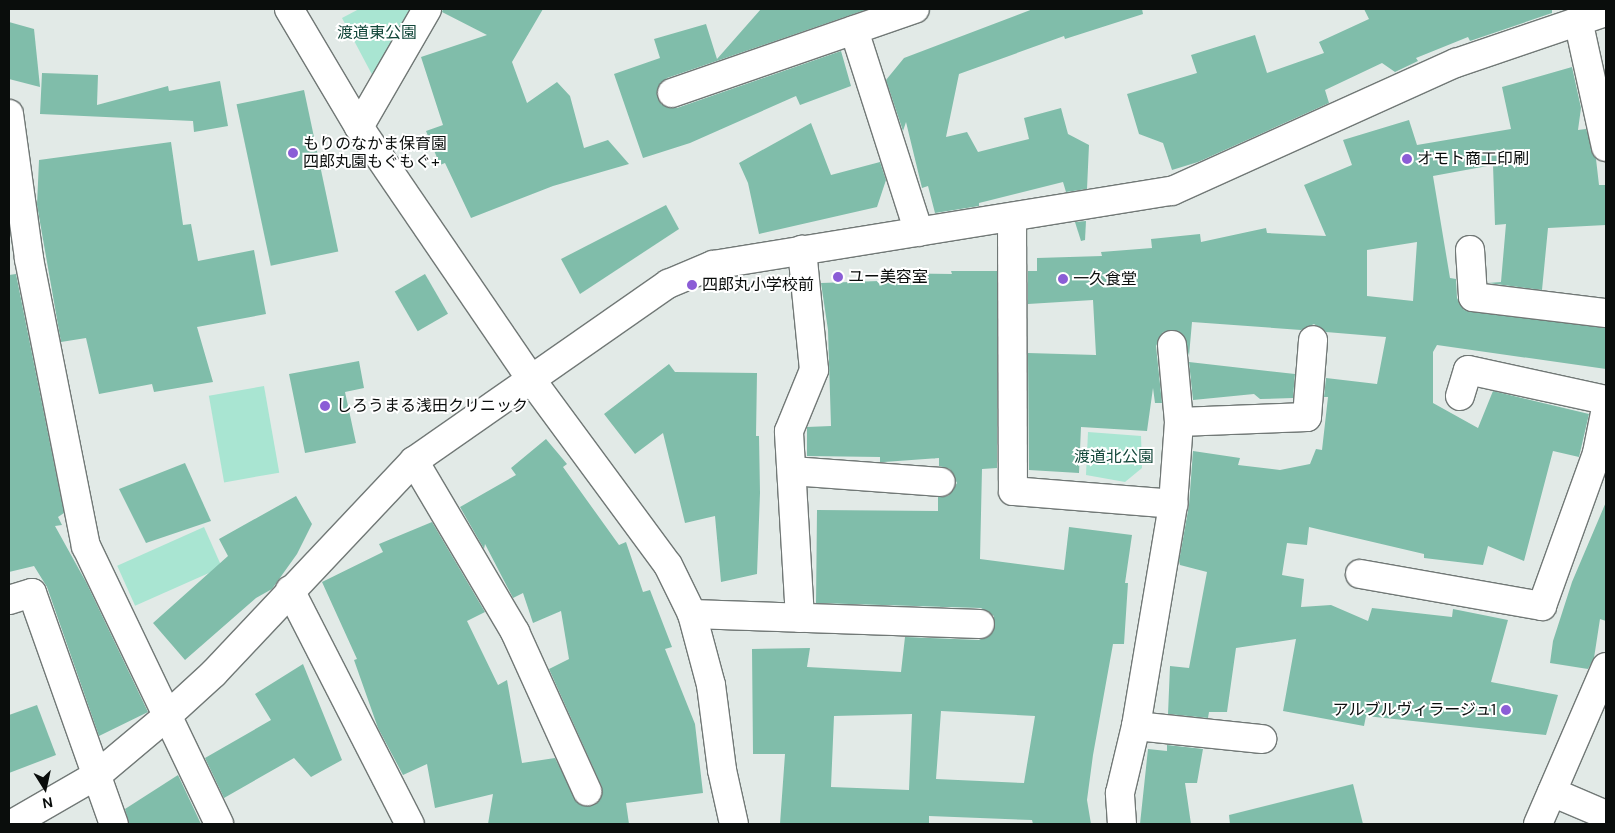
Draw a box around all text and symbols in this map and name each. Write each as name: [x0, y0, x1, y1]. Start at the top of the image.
park label: 渡道東公園: [337, 23, 417, 43]
place label: もりのなかま保育園 四郎丸園もぐもぐ+: [303, 134, 447, 172]
marker: もりのなかま保育園 四郎丸園もぐもぐ+: [287, 147, 299, 159]
place label: オモト商工印刷: [1417, 149, 1529, 169]
marker: オモト商工印刷: [1401, 153, 1413, 165]
place label: ユー美容室: [848, 267, 928, 287]
place label: 一久食堂: [1073, 269, 1137, 289]
marker: ユー美容室: [832, 271, 844, 283]
marker: 一久食堂: [1057, 273, 1069, 285]
place label: 四郎丸小学校前: [702, 275, 814, 295]
marker: 四郎丸小学校前: [686, 279, 698, 291]
place label: しろうまる浅田クリニック: [336, 396, 528, 416]
marker: しろうまる浅田クリニック: [318, 399, 332, 413]
park label: 渡道北公園: [1074, 447, 1154, 467]
place label: アルブルヴィラージュ1: [1331, 700, 1496, 720]
marker: アルブルヴィラージュ1: [1500, 704, 1512, 716]
north arrow: [20, 763, 70, 813]
text: N: [41, 793, 54, 813]

